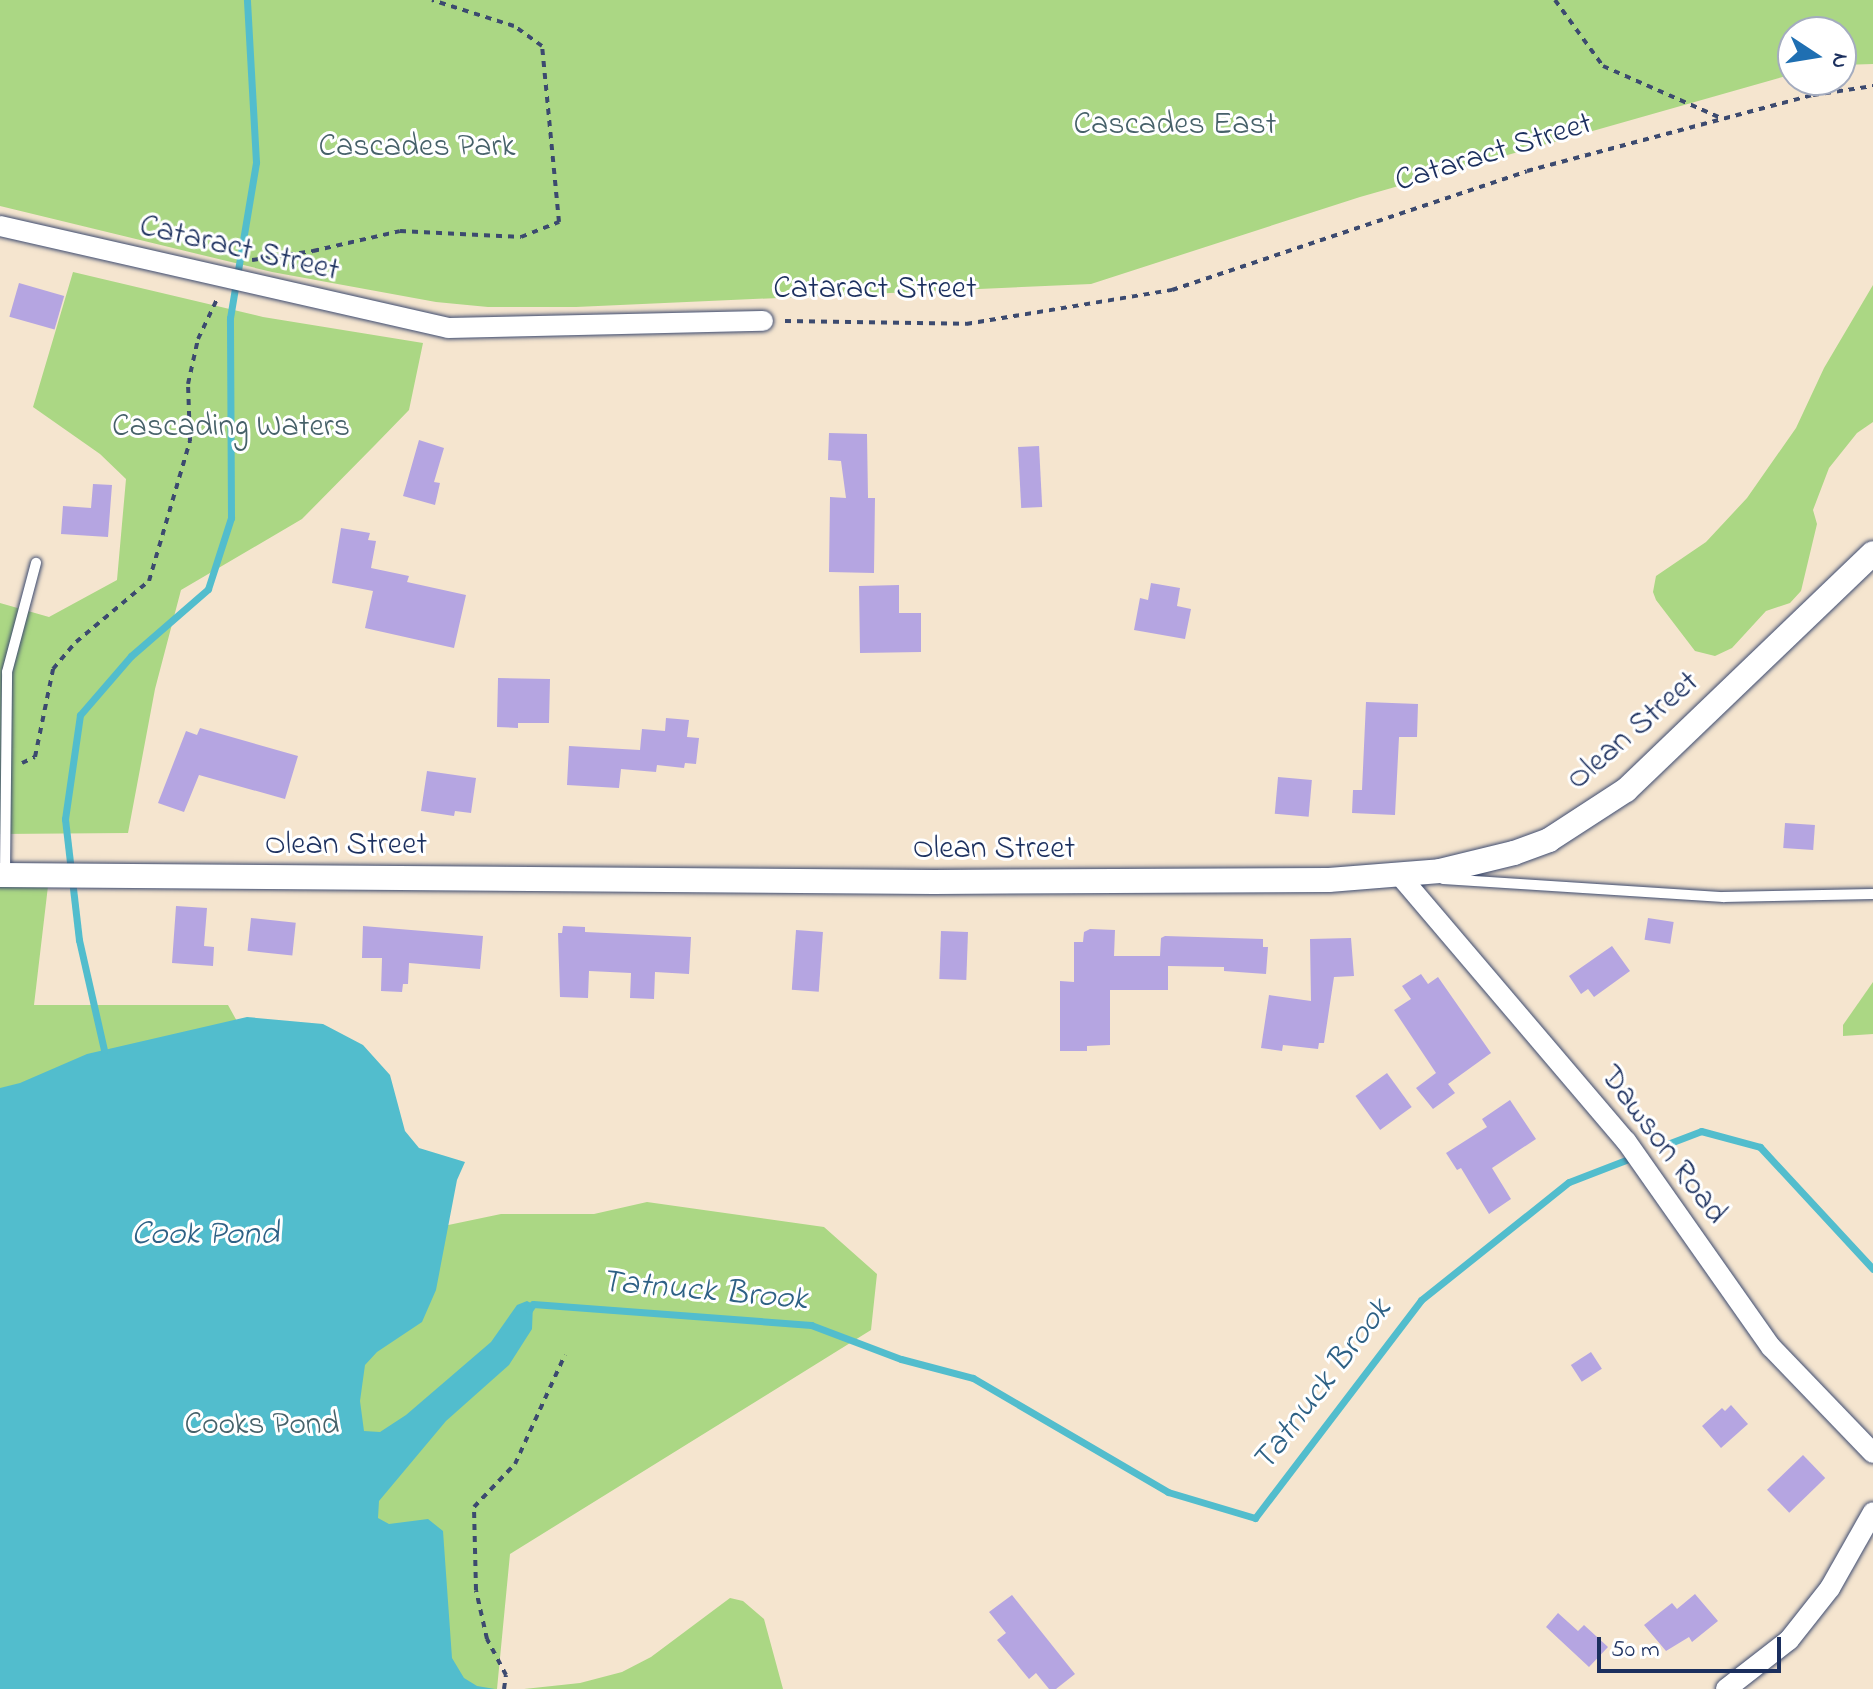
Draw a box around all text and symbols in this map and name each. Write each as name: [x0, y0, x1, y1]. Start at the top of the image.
north arrow: [1777, 16, 1857, 96]
text: N: [1821, 50, 1856, 71]
street label: Cataract Street: [1391, 106, 1597, 202]
park label: Cascades East: [1074, 107, 1276, 145]
park label: Cascades Park: [318, 129, 516, 167]
street label: Cataract Street: [135, 208, 343, 292]
street label: Cataract Street: [773, 271, 977, 309]
park label: Cascading Waters: [112, 409, 350, 447]
street label: Olean Street: [1560, 664, 1708, 800]
street label: Olean Street: [265, 827, 427, 865]
street label: Olean Street: [913, 831, 1075, 869]
street label: Dawson Road: [1590, 1059, 1734, 1233]
water label: Cook Pond: [131, 1216, 279, 1256]
water label: Tatnuck Brook: [599, 1263, 809, 1321]
water label: Tatnuck Brook: [1245, 1291, 1401, 1481]
park label: Cooks Pond: [184, 1407, 340, 1445]
scale bar: [1601, 1621, 1785, 1671]
text: 50 m: [1611, 1633, 1660, 1668]

